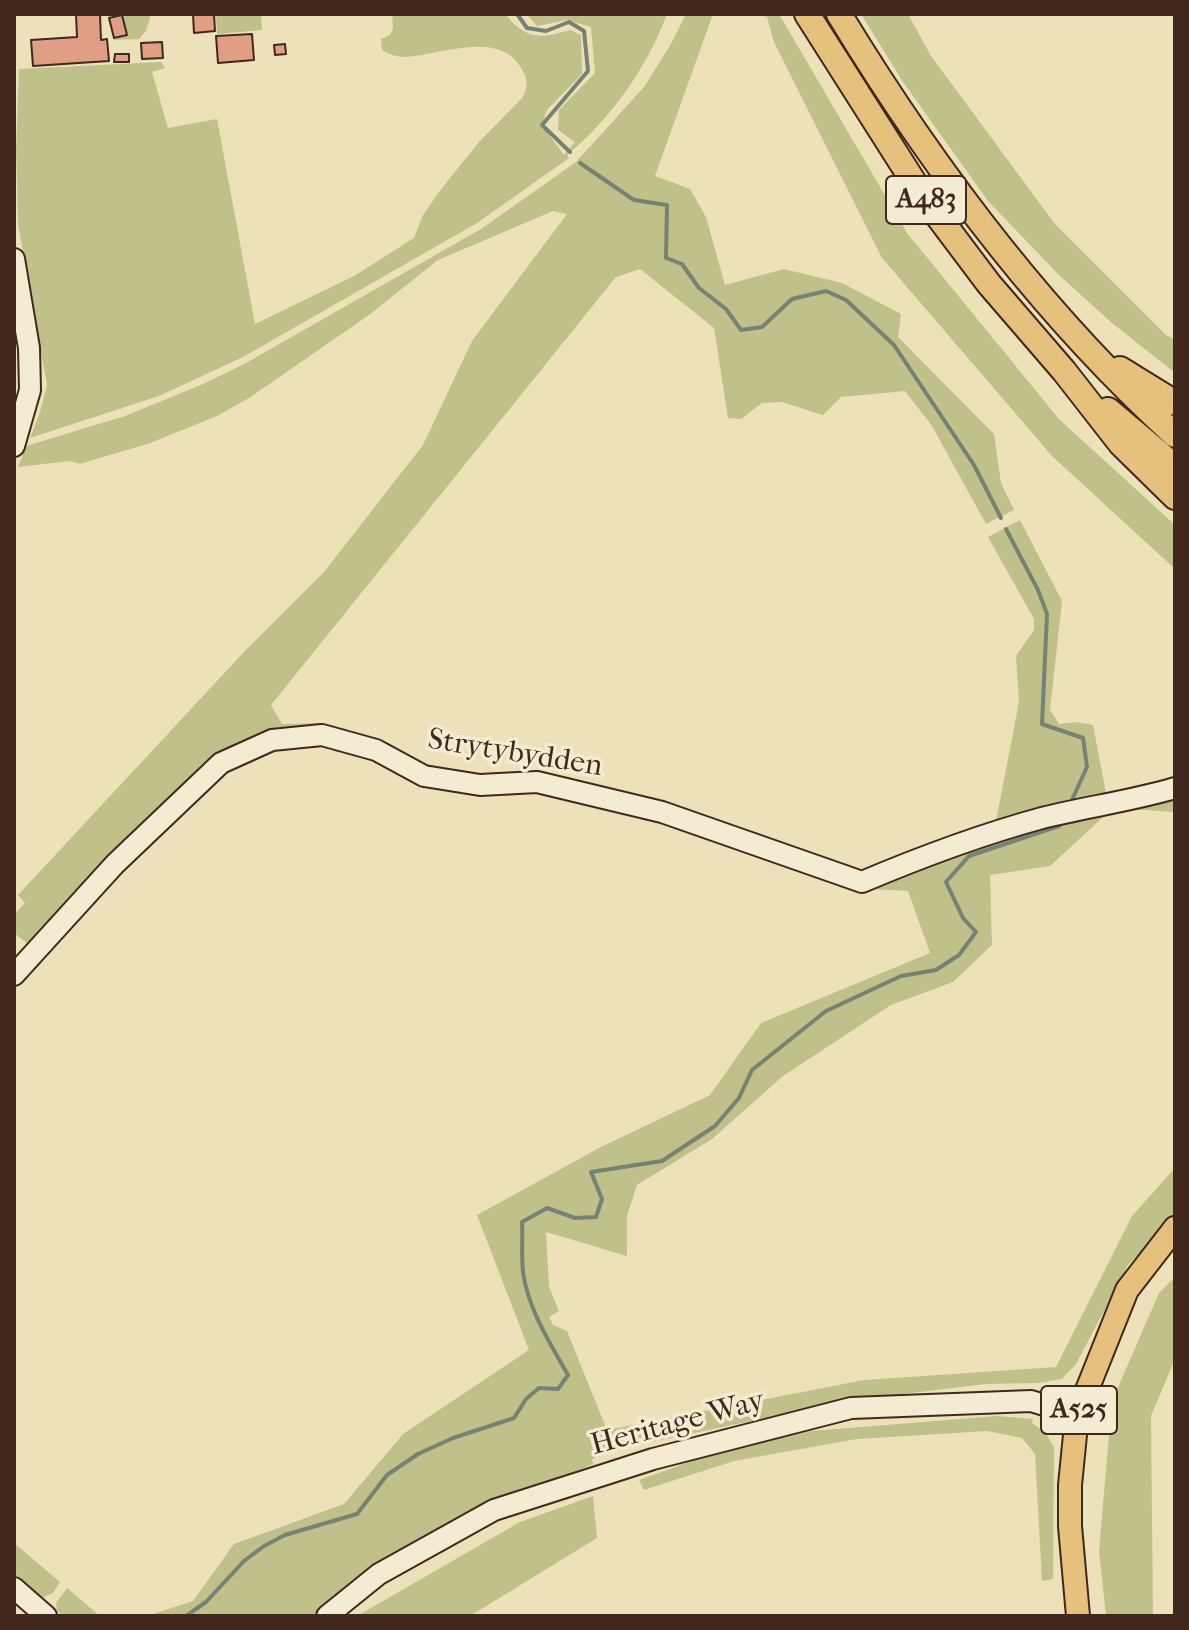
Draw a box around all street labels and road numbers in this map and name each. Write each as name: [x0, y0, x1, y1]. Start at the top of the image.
road number: A483: [886, 176, 966, 224]
street label: Strytybydden: [425, 722, 605, 786]
street label: Heritage Way: [587, 1384, 769, 1464]
road number: A525: [1041, 1386, 1117, 1434]

